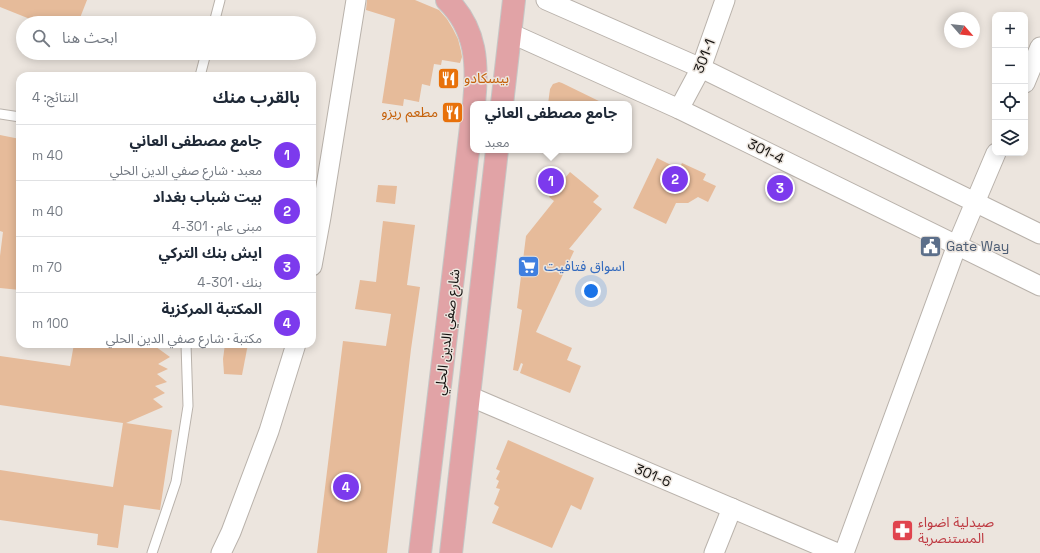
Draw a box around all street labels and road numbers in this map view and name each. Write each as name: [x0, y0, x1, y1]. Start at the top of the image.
street label: 301-1: [689, 36, 719, 76]
street label: 301-4: [745, 134, 787, 168]
street label: شارع صفي الدين الحلي: [430, 268, 466, 396]
street label: 301-6: [632, 459, 674, 491]

